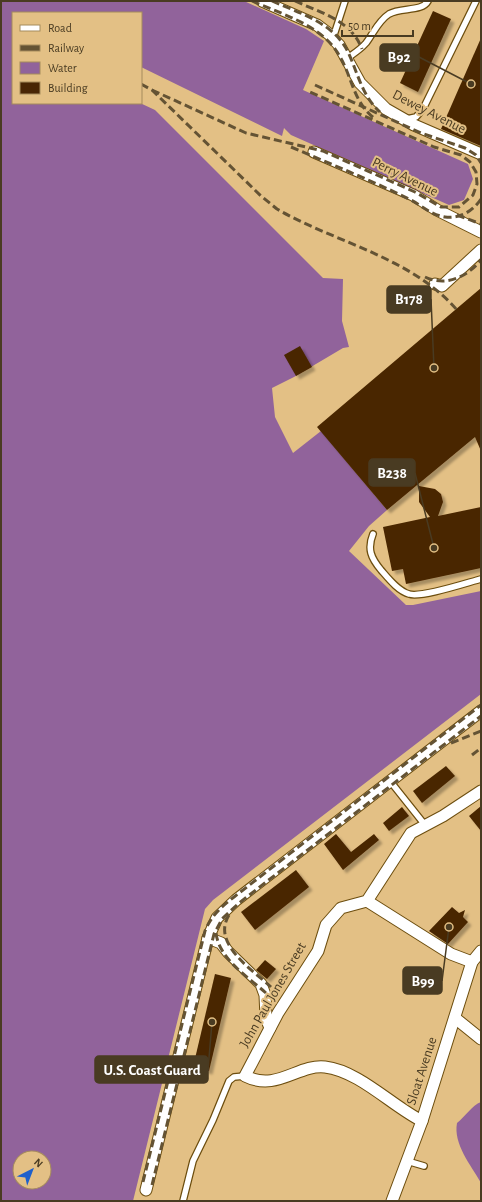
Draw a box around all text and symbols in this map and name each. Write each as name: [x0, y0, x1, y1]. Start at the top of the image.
legend: [12, 12, 142, 104]
scale bar: [342, 12, 413, 38]
text: 50 m: [348, 20, 371, 32]
text: Road: [48, 22, 72, 34]
text: Railway: [48, 42, 84, 55]
callout: B92: [380, 44, 419, 71]
text: B92: [388, 50, 411, 65]
text: Water: [48, 62, 77, 74]
text: Building: [48, 82, 88, 94]
street label: Dewey Avenue: [390, 88, 468, 136]
street label: Perry Avenue: [370, 155, 440, 199]
callout: B178: [387, 286, 431, 313]
text: B178: [395, 292, 423, 307]
callout: B238: [369, 459, 415, 486]
text: B238: [377, 466, 407, 481]
street label: John Paul Jones Street: [237, 940, 309, 1050]
callout: B99: [403, 967, 442, 994]
text: B99: [411, 974, 435, 989]
street label: Sloat Avenue: [404, 1035, 440, 1107]
callout: U.S. Coast Guard: [95, 1056, 208, 1083]
text: U.S. Coast Guard: [103, 1063, 201, 1078]
north arrow: [12, 1150, 52, 1190]
text: N: [32, 1156, 45, 1170]

